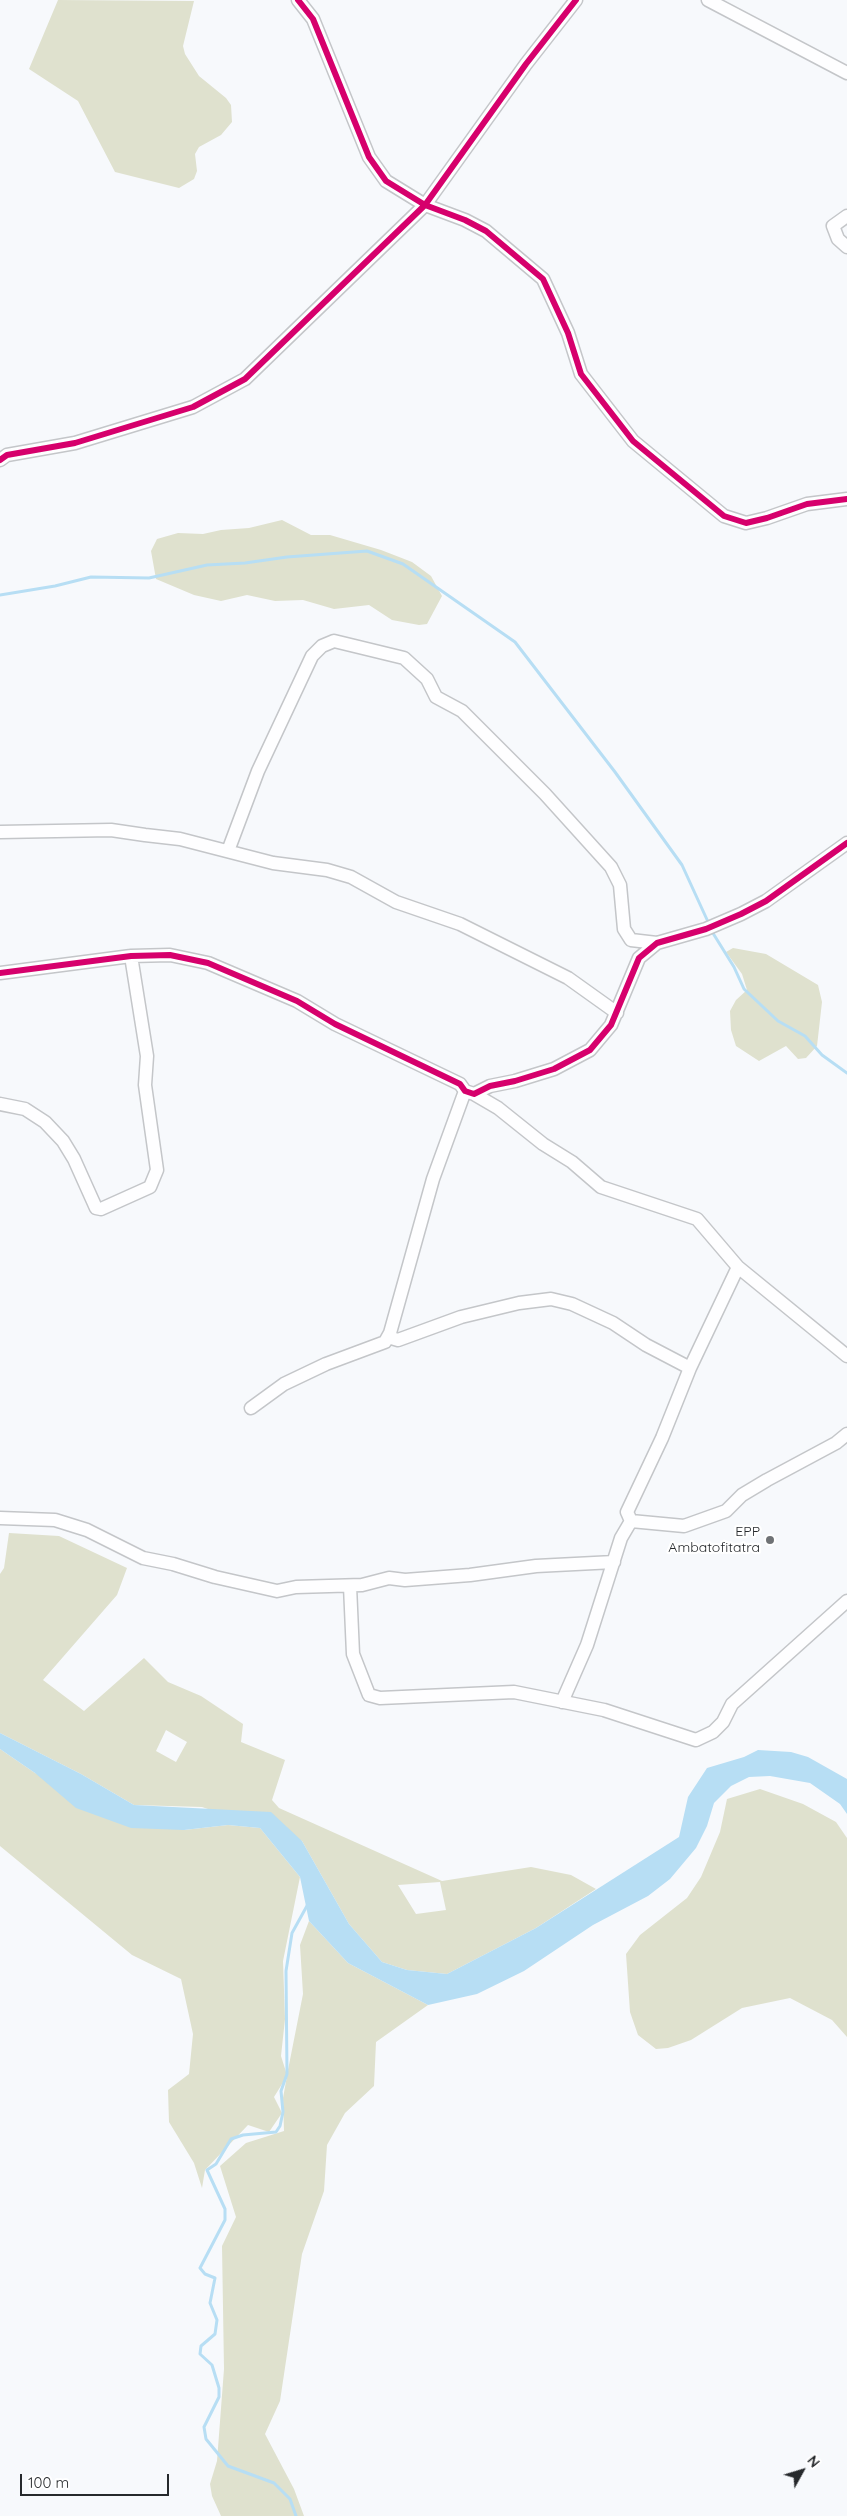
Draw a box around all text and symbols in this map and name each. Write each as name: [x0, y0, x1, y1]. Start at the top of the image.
place label: EPP Ambatofitatra: [668, 1524, 760, 1556]
marker: EPP Ambatofitatra: [764, 1534, 776, 1546]
north arrow: [777, 2446, 827, 2496]
text: N: [803, 2452, 824, 2471]
scale bar: [22, 2464, 171, 2496]
text: 100 m: [28, 2473, 69, 2492]

